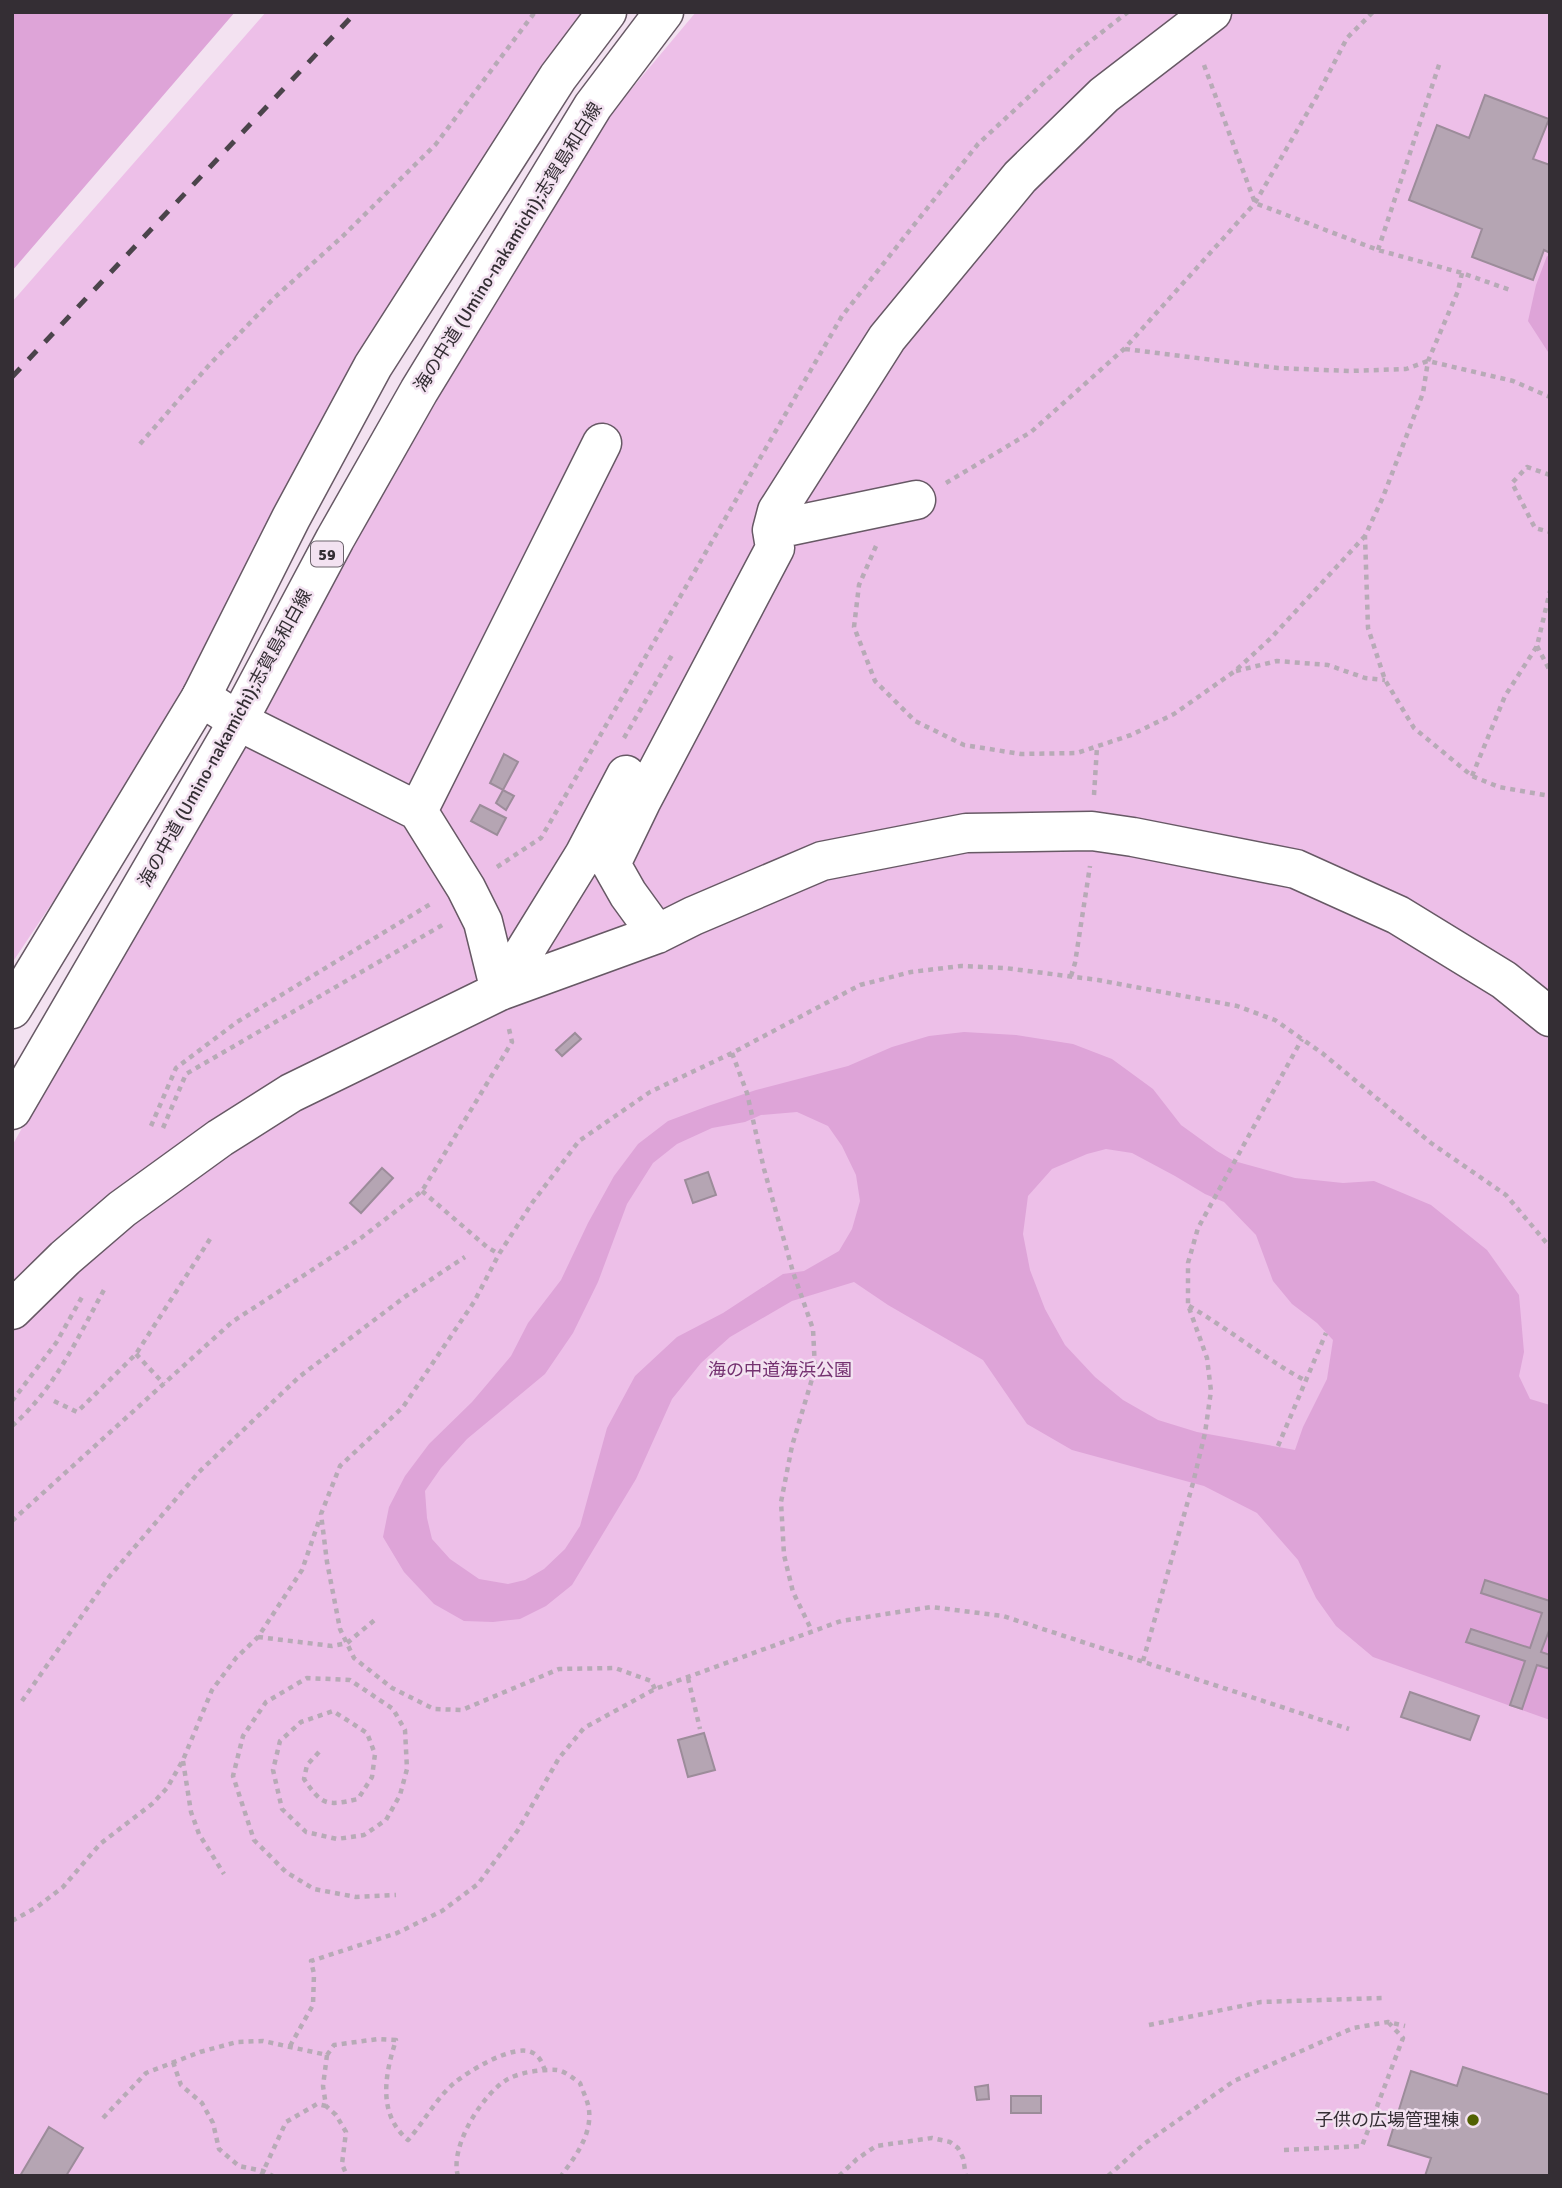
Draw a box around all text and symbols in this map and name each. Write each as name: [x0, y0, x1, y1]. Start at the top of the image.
street label: 海の中道 (Umino-nakamichi);志賀島和白線: [409, 98, 607, 396]
road number: 59: [311, 541, 343, 566]
street label: 海の中道 (Umino-nakamichi);志賀島和白線: [134, 585, 316, 891]
park label: 海の中道海浜公園: [708, 1359, 852, 1381]
place label: 子供の広場管理棟: [1315, 2109, 1459, 2131]
marker: 子供の広場管理棟: [1465, 2112, 1481, 2128]

